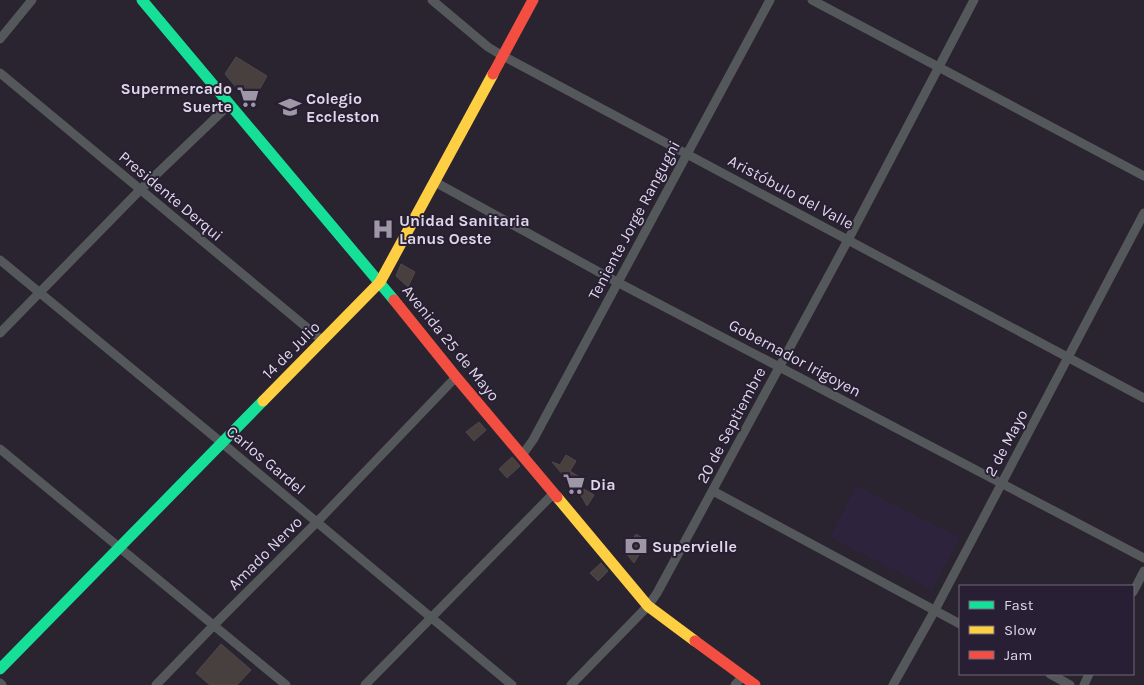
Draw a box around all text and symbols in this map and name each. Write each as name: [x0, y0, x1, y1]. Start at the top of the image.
place label: Supermercado Suerte: [121, 79, 232, 116]
supermarket icon: Supermercado Suerte: [235, 84, 261, 110]
place label: Colegio Eccleston: [306, 89, 379, 126]
school or university icon: Colegio Eccleston: [277, 94, 303, 120]
street label: Teniente Jorge Rangugni: [584, 137, 684, 303]
street label: Presidente Derqui: [115, 147, 227, 245]
street label: Aristóbulo del Valle: [725, 151, 857, 233]
place label: Unidad Sanitaria Lanus Oeste: [399, 211, 530, 248]
hospital icon: Unidad Sanitaria Lanus Oeste: [370, 216, 396, 242]
street label: Avenida 25 de Mayo: [398, 281, 504, 405]
street label: Gobernador Irigoyen: [726, 315, 864, 401]
street label: 14 de Julio: [258, 317, 324, 383]
street label: 20 de Septiembre: [692, 364, 770, 486]
street label: 2 de Mayo: [980, 406, 1032, 480]
street label: Carlos Gardel: [223, 422, 309, 498]
supermarket icon: Dia: [561, 471, 587, 497]
place label: Dia: [590, 475, 616, 494]
street label: Amado Nervo: [224, 512, 306, 594]
bank icon: Supervielle: [623, 533, 649, 559]
place label: Supervielle: [652, 537, 737, 556]
legend: [959, 585, 1134, 675]
text: Fast: [1004, 596, 1034, 614]
text: Slow: [1004, 621, 1036, 639]
text: Jam: [1004, 646, 1032, 664]

